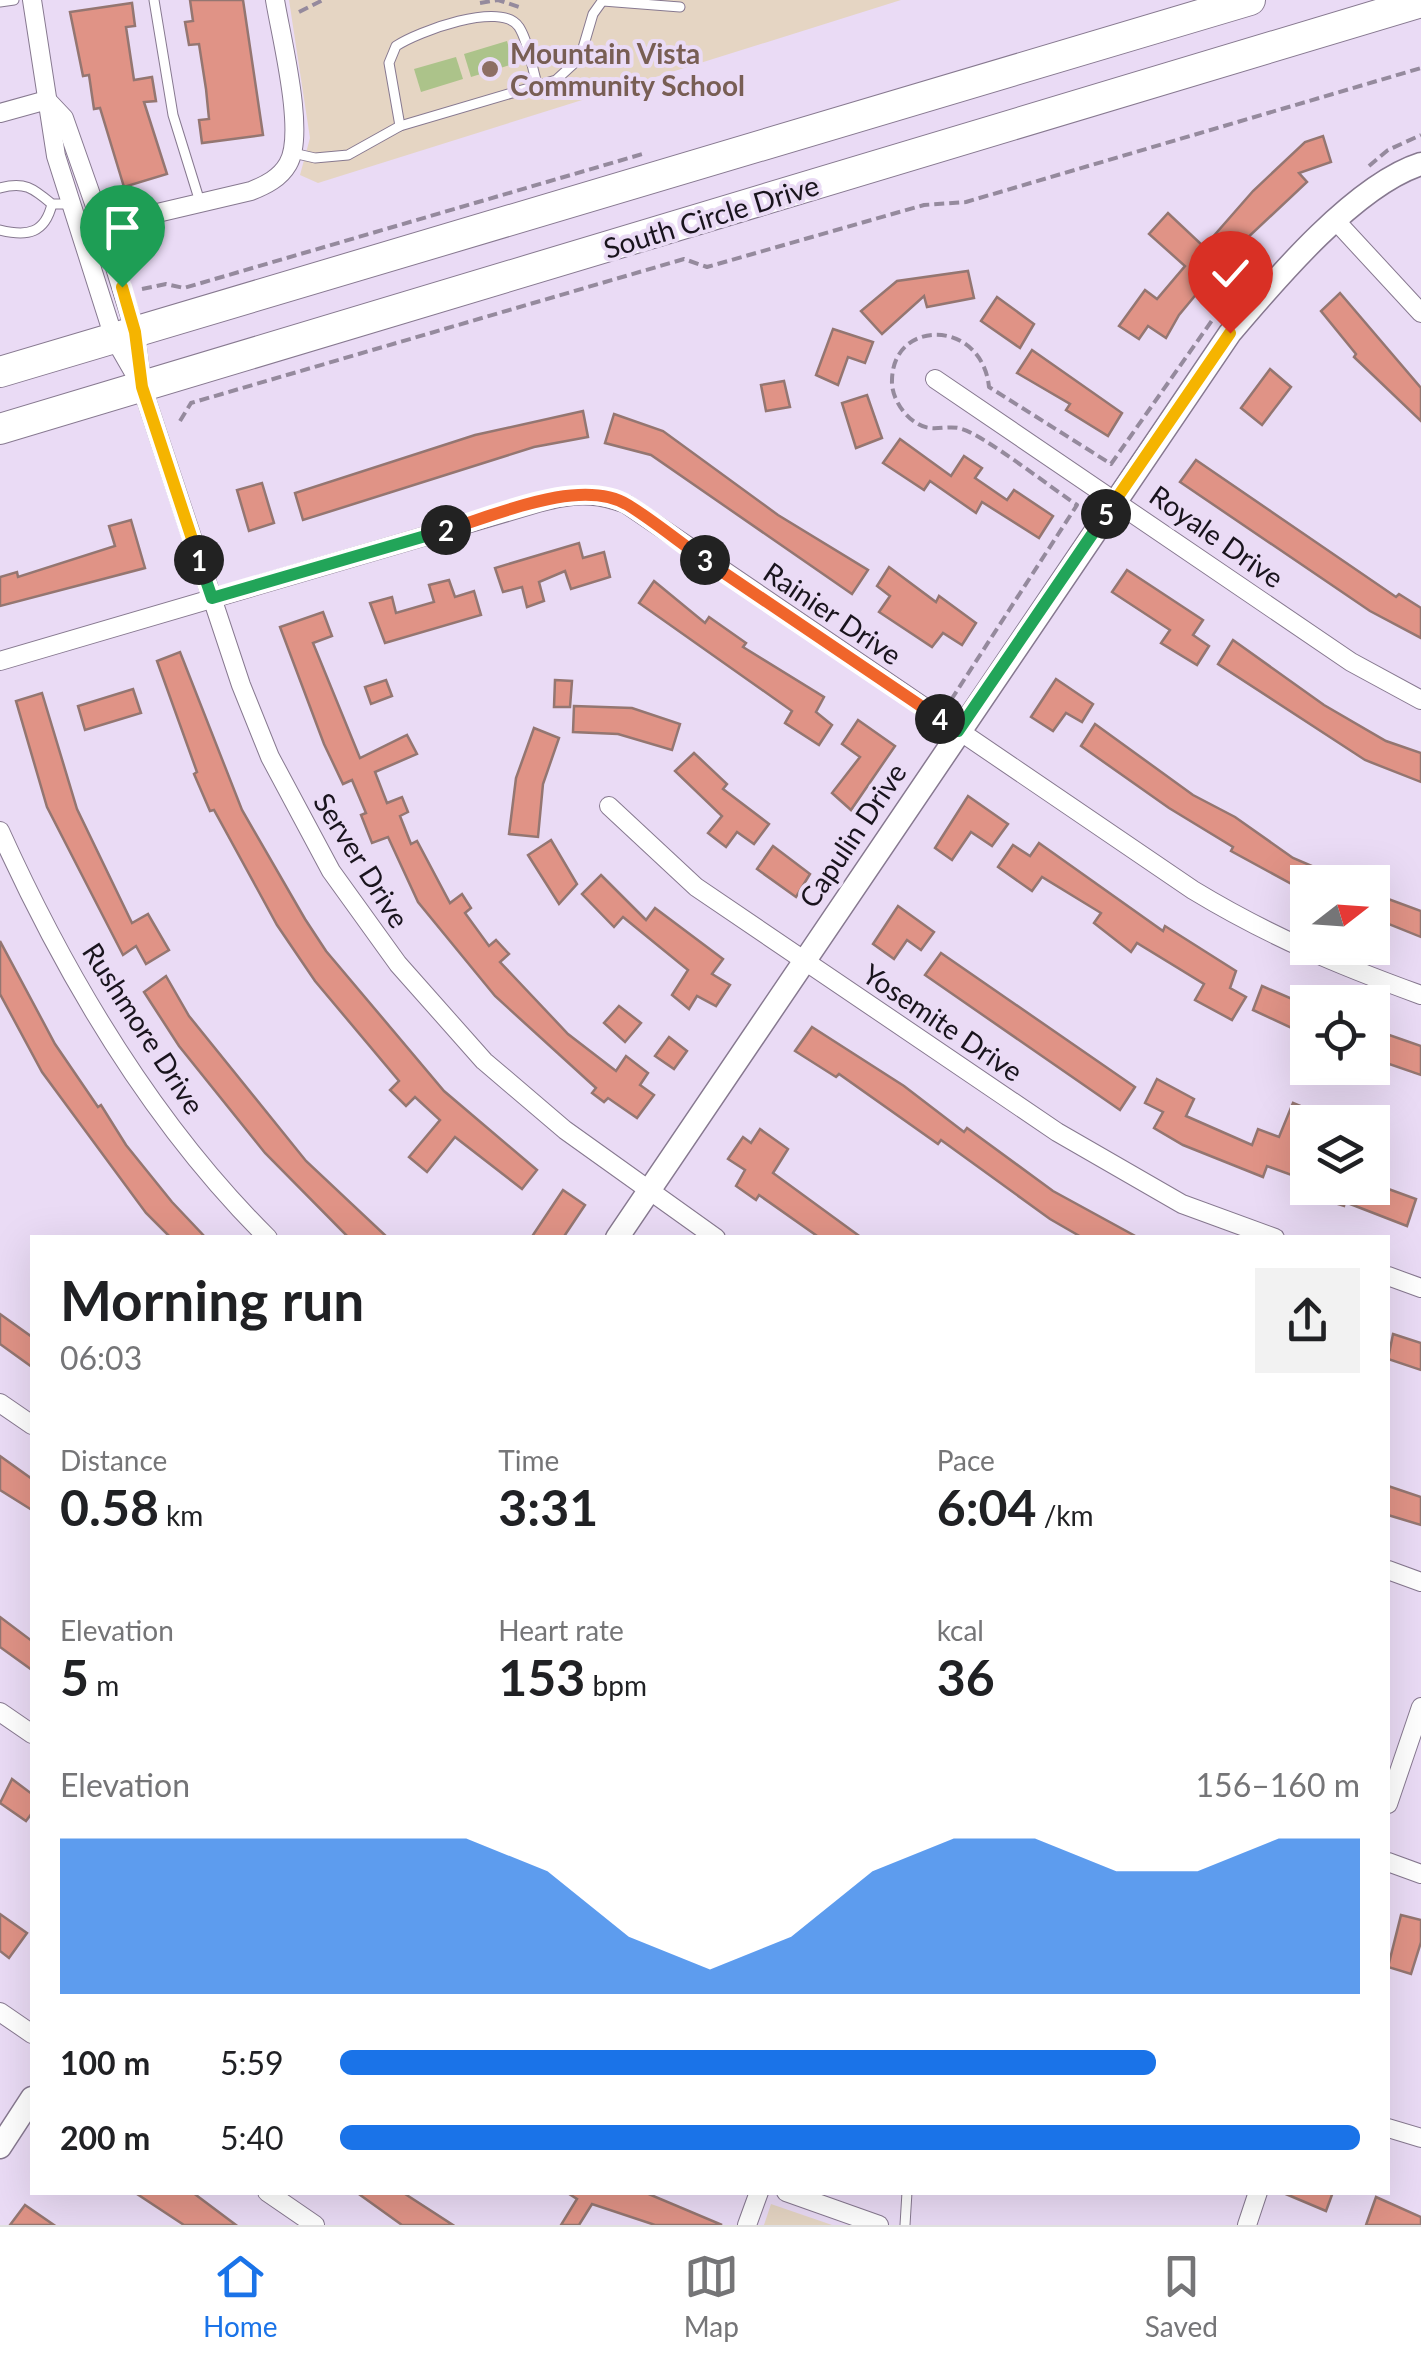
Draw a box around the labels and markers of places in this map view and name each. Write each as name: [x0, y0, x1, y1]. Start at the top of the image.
place label: Mountain Vista Community School: [510, 36, 745, 102]
marker: Mountain Vista Community School: [479, 58, 501, 80]
pin: [80, 185, 165, 288]
pin: [1188, 231, 1273, 334]
pin: 5: [1081, 489, 1131, 539]
pin: 2: [421, 505, 471, 555]
pin: 1: [174, 535, 224, 585]
pin: 3: [680, 535, 730, 585]
pin: 4: [915, 694, 965, 744]

